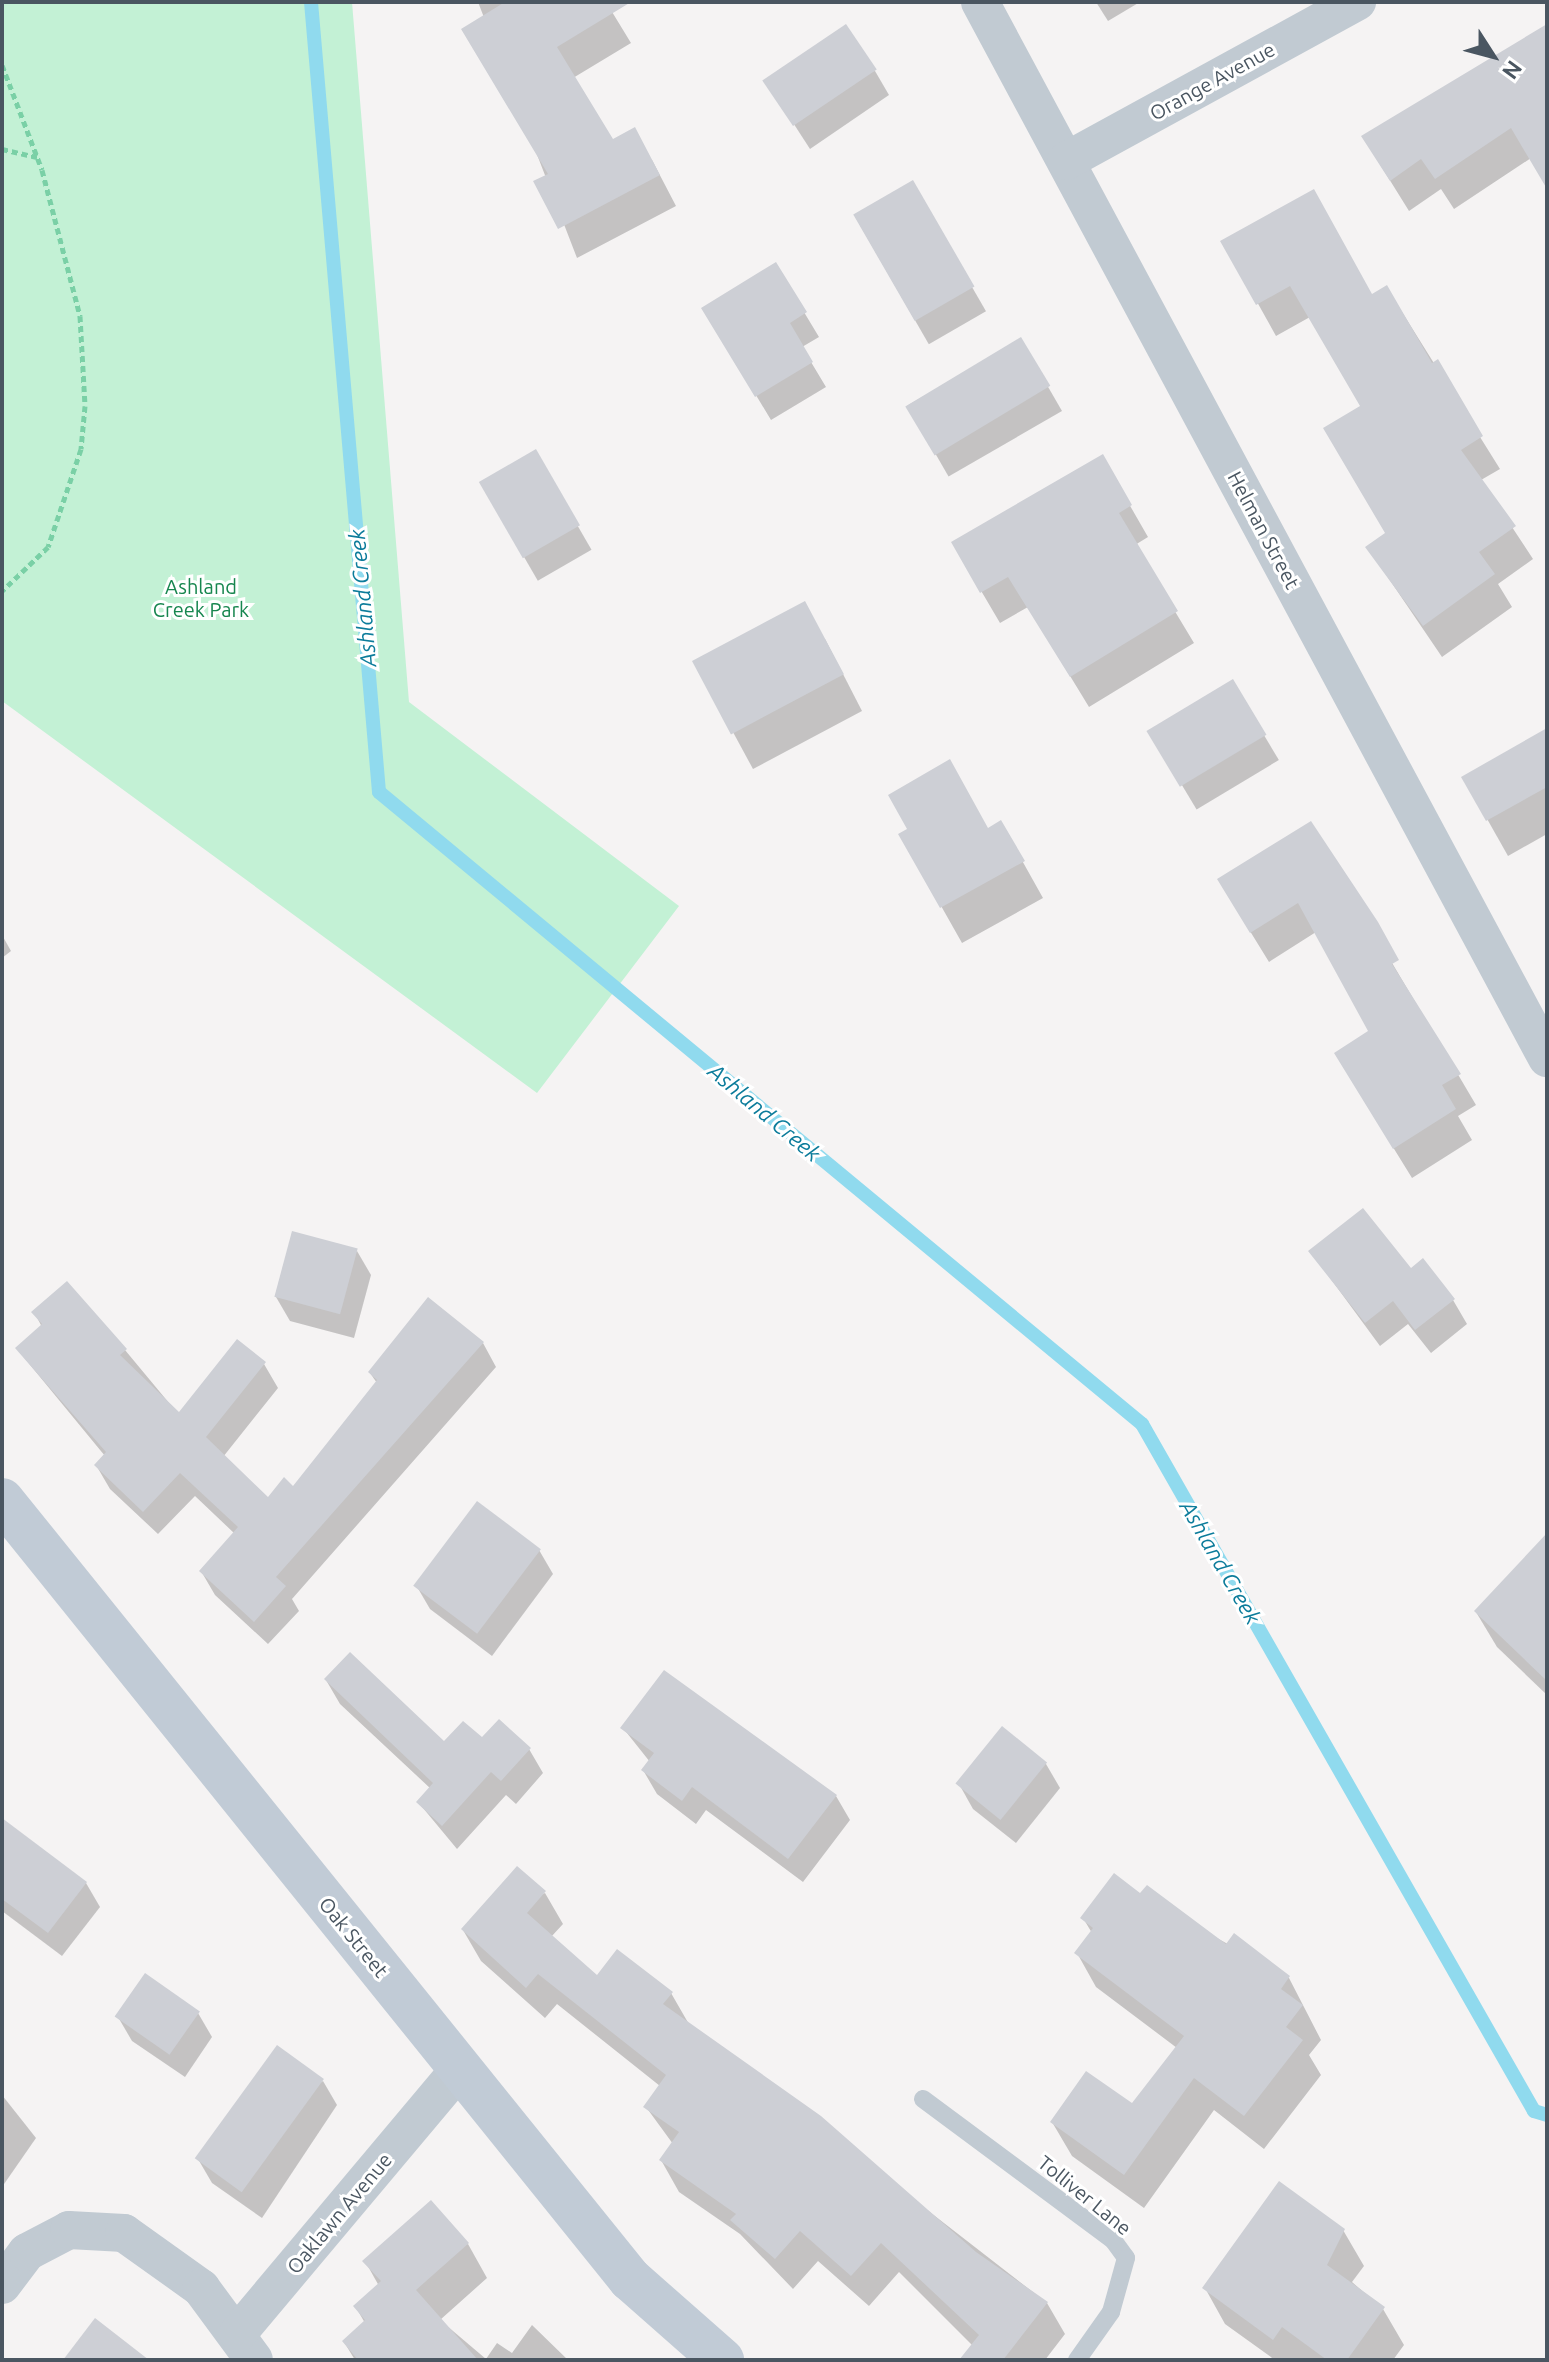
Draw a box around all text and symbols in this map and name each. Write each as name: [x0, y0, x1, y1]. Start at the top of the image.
north arrow: [1453, 16, 1533, 96]
street label: Orange Avenue: [1145, 37, 1279, 125]
text: N: [1498, 56, 1528, 84]
street label: Helman Street: [1223, 467, 1305, 593]
water label: Ashland Creek: [343, 528, 381, 668]
park label: Ashland Creek Park: [153, 574, 249, 621]
water label: Ashland Creek: [703, 1057, 827, 1167]
water label: Ashland Creek: [1175, 1495, 1267, 1629]
street label: Oak Street: [314, 1892, 394, 1982]
street label: Oaklawn Avenue: [281, 2148, 397, 2278]
street label: Tolliver Lane: [1034, 2150, 1136, 2240]

